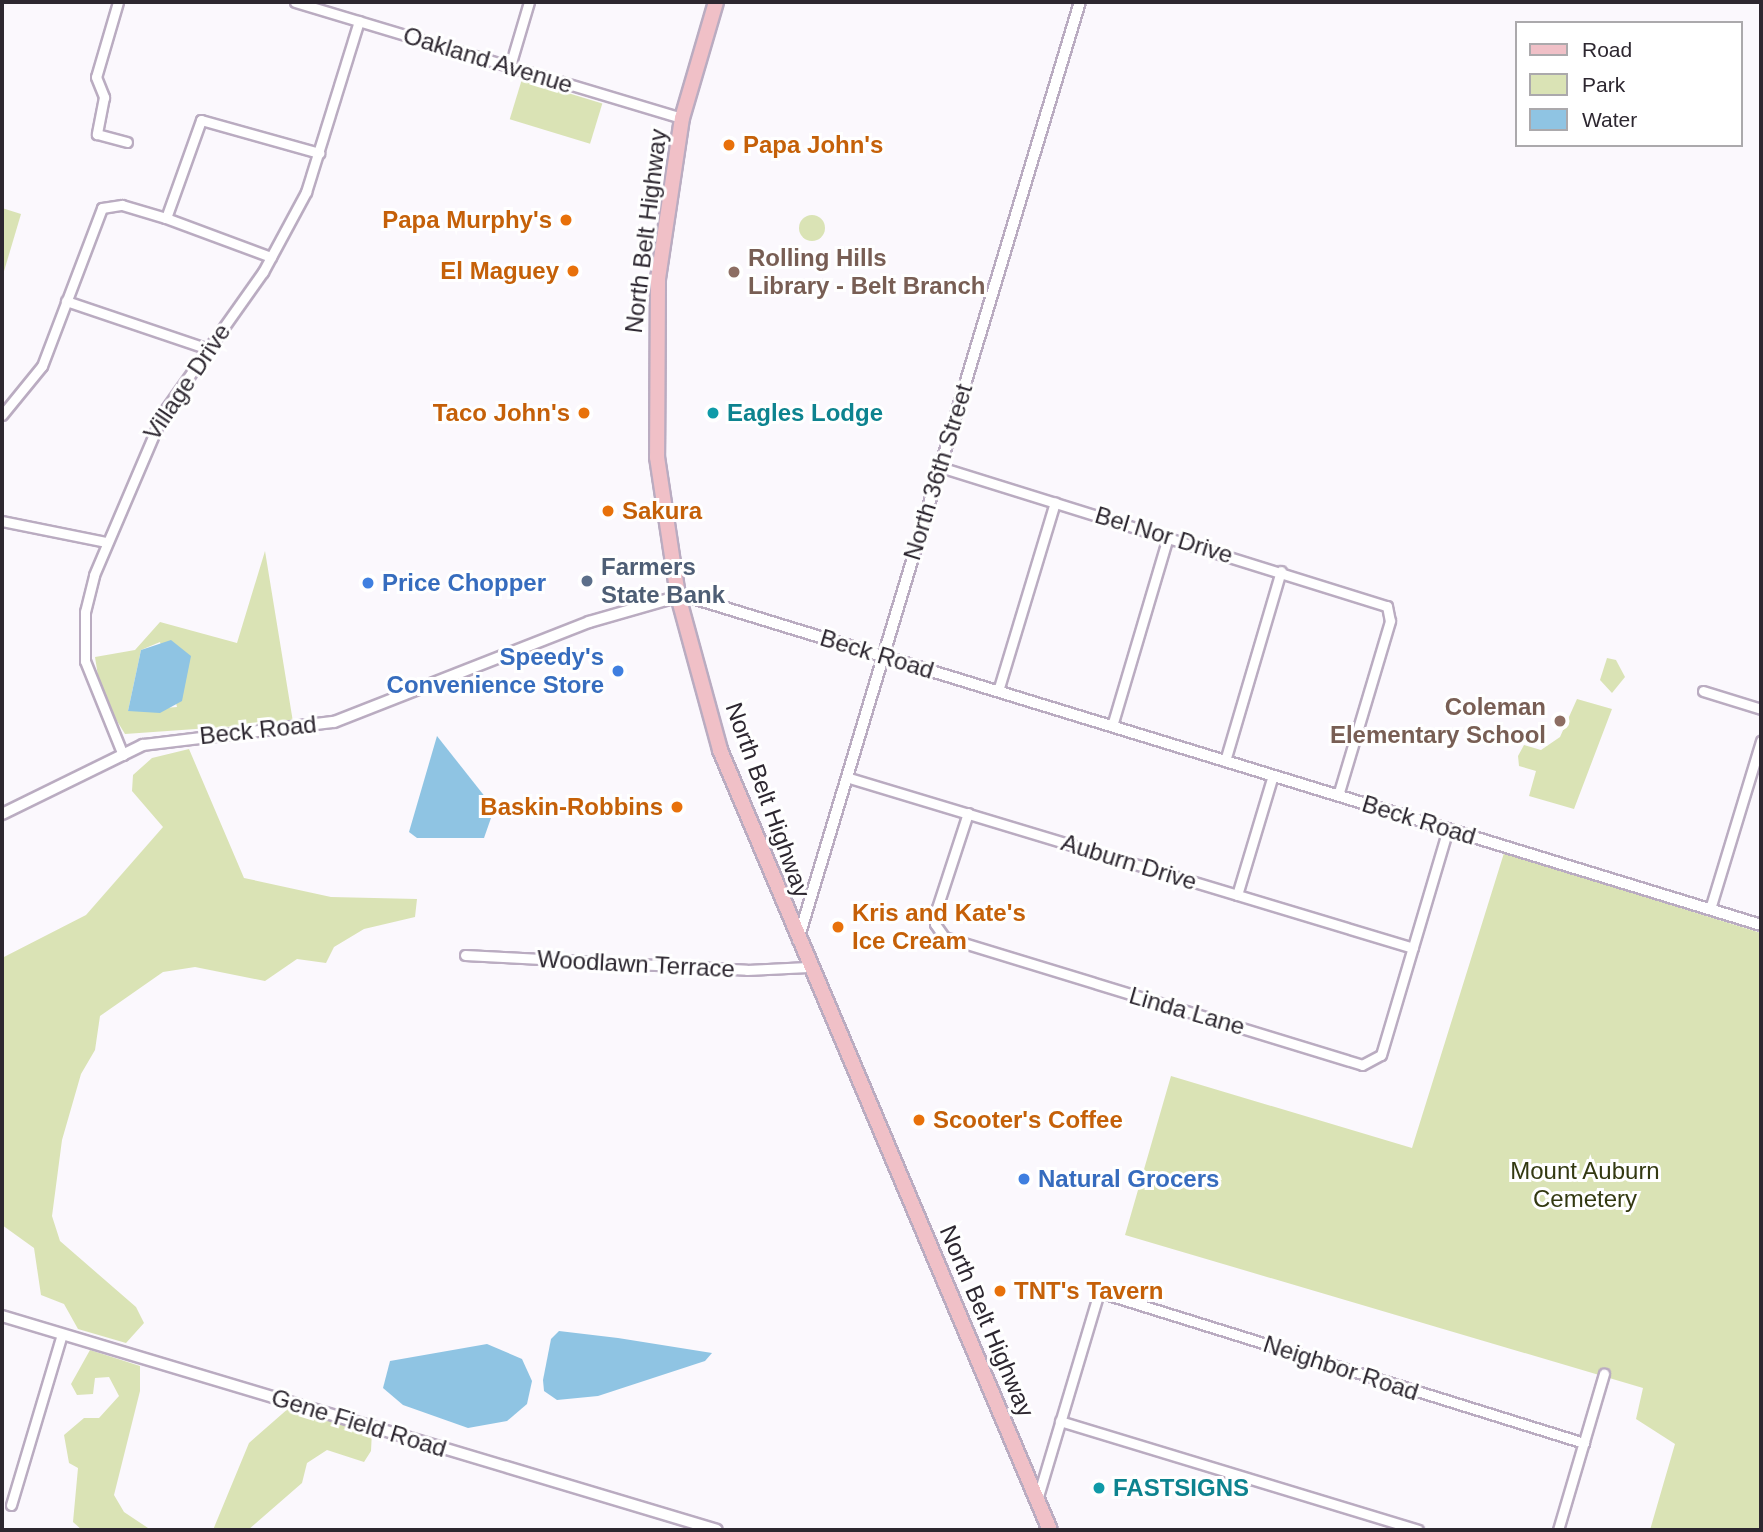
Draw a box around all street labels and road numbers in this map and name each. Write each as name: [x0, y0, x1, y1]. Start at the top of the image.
street label: Oakland Avenue: [399, 20, 577, 100]
street label: North Belt Highway: [619, 127, 673, 335]
street label: Village Drive: [138, 318, 236, 446]
street label: North 36th Street: [898, 380, 978, 564]
street label: Bel Nor Drive: [1092, 500, 1236, 570]
street label: Beck Road: [817, 623, 937, 685]
street label: North Belt Highway: [719, 699, 817, 901]
street label: Beck Road: [198, 710, 318, 750]
street label: Beck Road: [1359, 789, 1479, 851]
street label: Auburn Drive: [1058, 828, 1200, 896]
street label: Woodlawn Terrace: [536, 944, 736, 984]
street label: Linda Lane: [1126, 981, 1248, 1041]
street label: North Belt Highway: [934, 1221, 1040, 1421]
street label: Neighbor Road: [1260, 1329, 1422, 1407]
street label: Gene Field Road: [268, 1383, 450, 1463]

